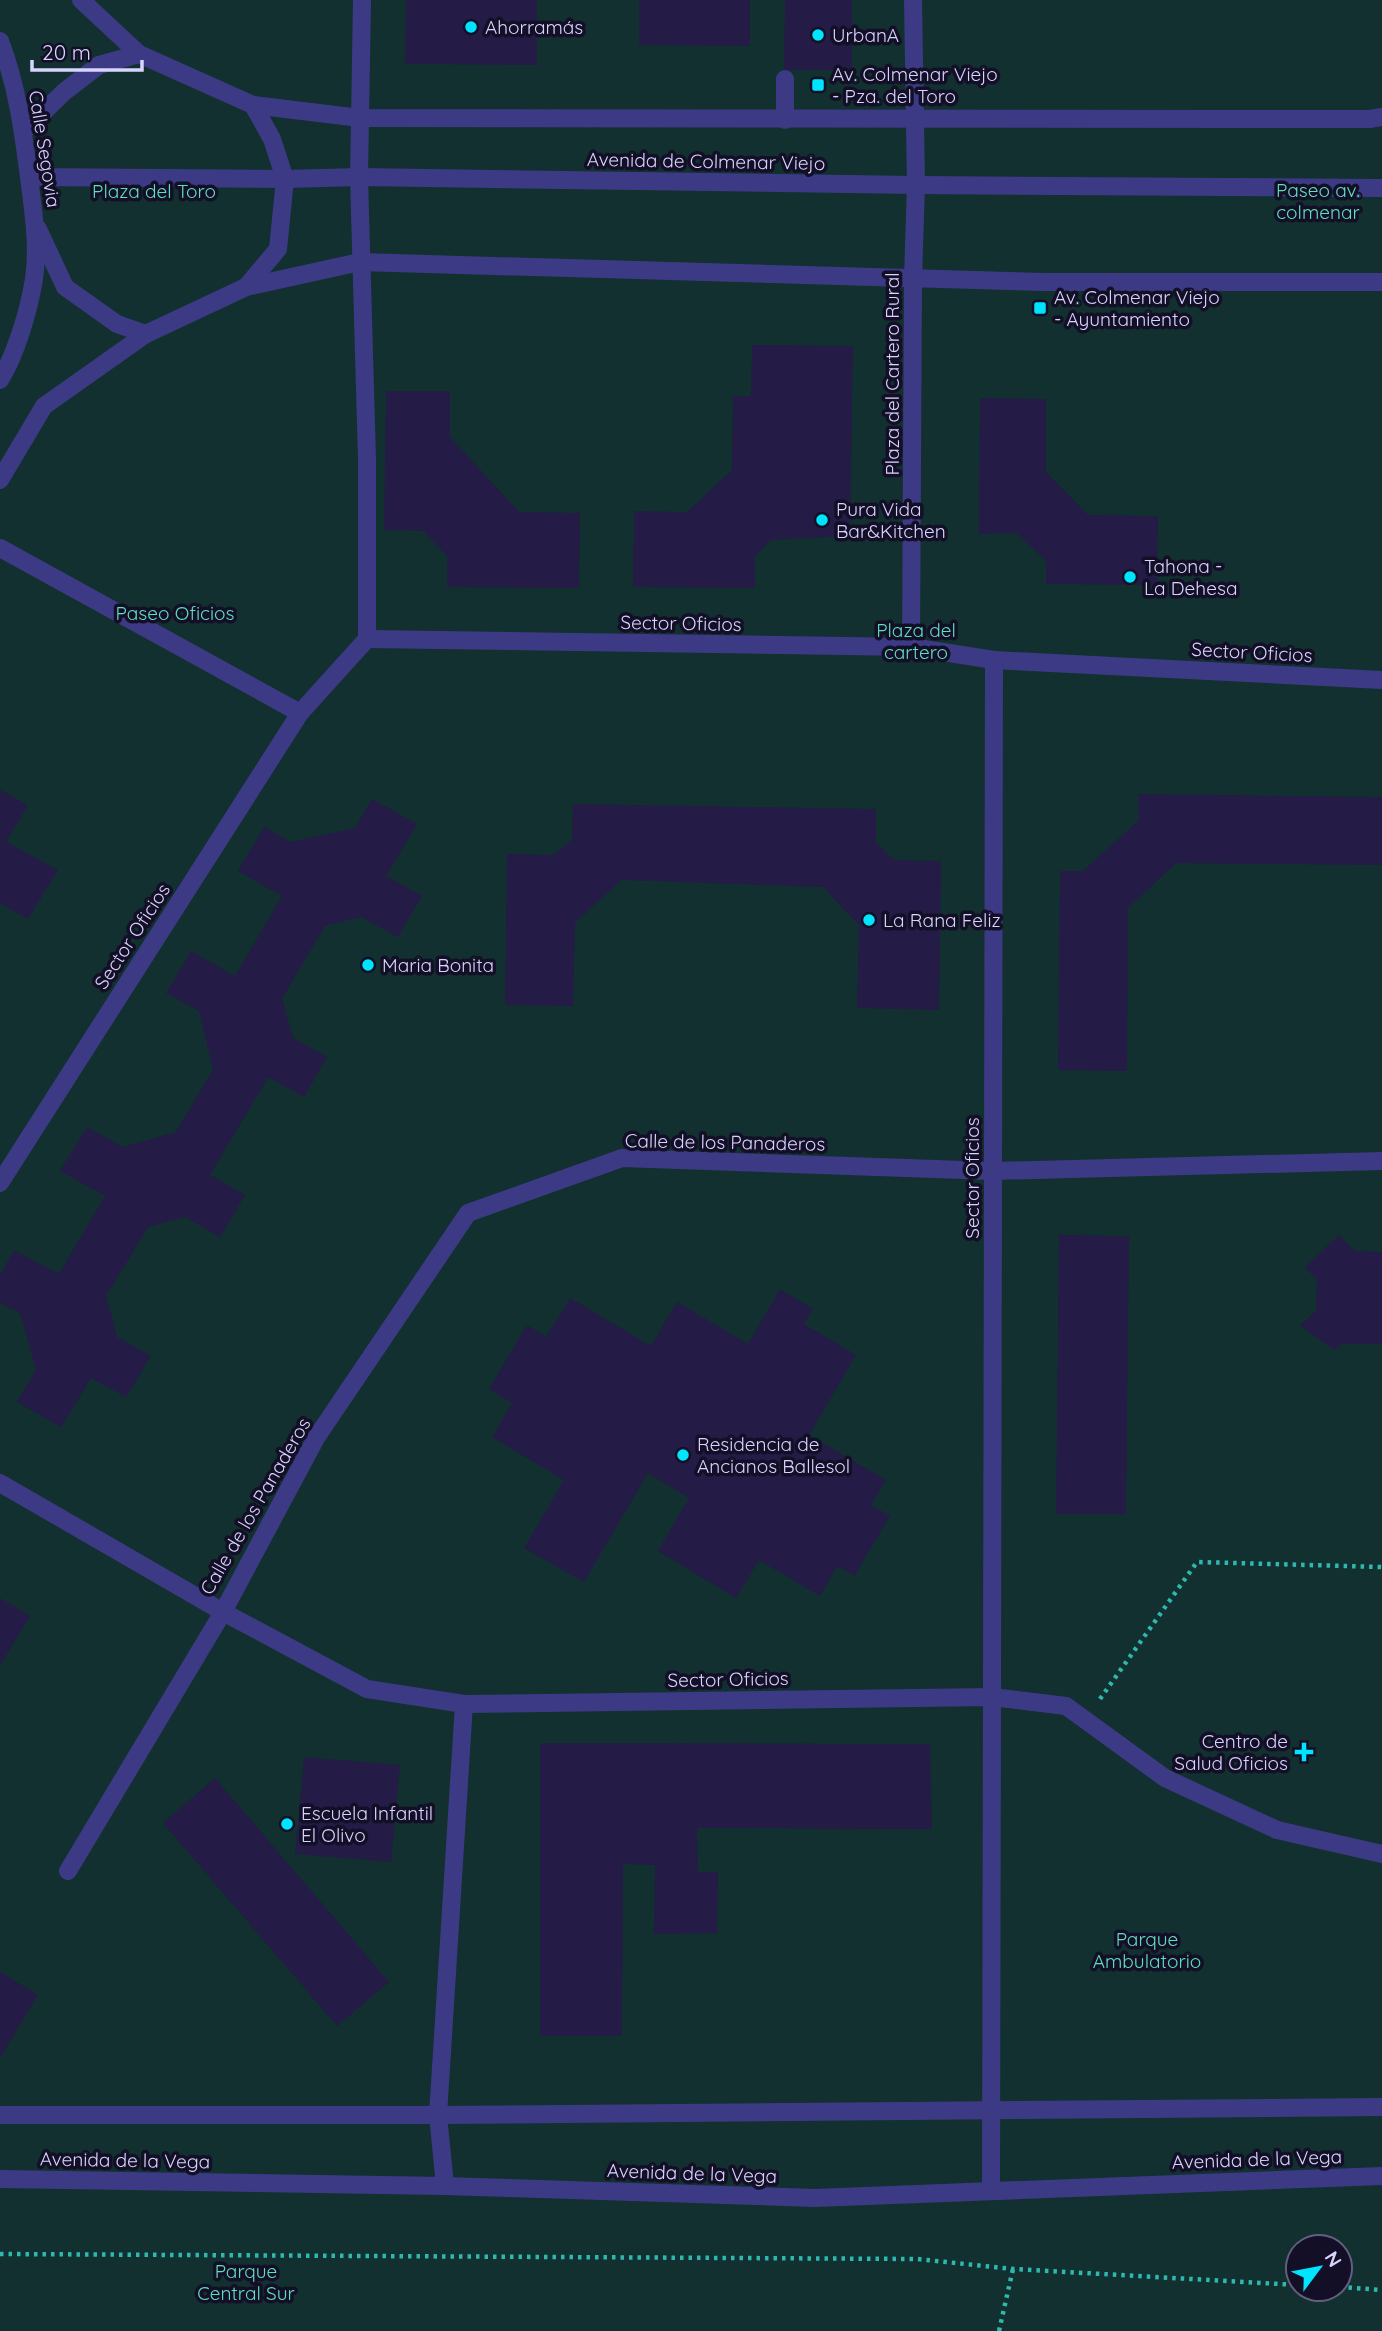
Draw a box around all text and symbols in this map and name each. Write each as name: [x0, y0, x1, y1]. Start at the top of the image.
place label: Ahorramás: [485, 15, 583, 39]
marker: Ahorramás: [463, 19, 479, 35]
place label: UrbanA: [832, 23, 899, 47]
marker: UrbanA: [810, 27, 826, 43]
scale bar: [32, 28, 142, 72]
text: 20 m: [42, 39, 91, 65]
place label: Av. Colmenar Viejo - Pza. del Toro: [832, 62, 998, 108]
marker: Av. Colmenar Viejo - Pza. del Toro: [810, 77, 826, 93]
street label: Calle Segovia: [24, 89, 66, 209]
street label: Avenida de Colmenar Viejo: [587, 147, 825, 175]
park label: Paseo av. colmenar: [1276, 178, 1360, 224]
park label: Plaza del Toro: [92, 179, 216, 203]
street label: Plaza del Cartero Rural: [880, 272, 904, 476]
place label: Av. Colmenar Viejo - Ayuntamiento: [1054, 285, 1220, 331]
marker: Av. Colmenar Viejo - Ayuntamiento: [1032, 300, 1048, 316]
place label: Pura Vida Bar&Kitchen: [836, 497, 946, 543]
marker: Pura Vida Bar&Kitchen: [814, 512, 830, 528]
place label: Tahona - La Dehesa: [1144, 554, 1237, 600]
marker: Tahona - La Dehesa: [1122, 569, 1138, 585]
park label: Paseo Oficios: [116, 601, 234, 625]
street label: Sector Oficios: [620, 610, 742, 636]
park label: Plaza del cartero: [876, 618, 956, 664]
street label: Sector Oficios: [1191, 637, 1313, 667]
street label: Sector Oficios: [89, 879, 175, 993]
place label: La Rana Feliz: [883, 908, 1001, 932]
marker: La Rana Feliz: [861, 912, 877, 928]
place label: Maria Bonita: [382, 953, 494, 977]
marker: Maria Bonita: [360, 957, 376, 973]
street label: Sector Oficios: [960, 1117, 984, 1239]
street label: Calle de los Panaderos: [625, 1128, 825, 1156]
street label: Calle de los Panaderos: [195, 1413, 316, 1599]
place label: Residencia de Ancianos Ballesol: [697, 1432, 850, 1478]
marker: Residencia de Ancianos Ballesol: [675, 1447, 691, 1463]
street label: Sector Oficios: [667, 1666, 789, 1692]
place label: Centro de Salud Oficios: [1174, 1729, 1288, 1775]
marker: Centro de Salud Oficios: [1294, 1742, 1314, 1762]
place label: Escuela Infantil El Olivo: [301, 1801, 433, 1847]
marker: Escuela Infantil El Olivo: [279, 1816, 295, 1832]
park label: Parque Ambulatorio: [1093, 1927, 1201, 1973]
street label: Avenida de la Vega: [1171, 2144, 1343, 2174]
street label: Avenida de la Vega: [40, 2147, 210, 2173]
street label: Avenida de la Vega: [606, 2158, 778, 2188]
north arrow: [1284, 2233, 1354, 2303]
text: N: [1320, 2247, 1347, 2271]
park label: Parque Central Sur: [197, 2259, 295, 2305]

